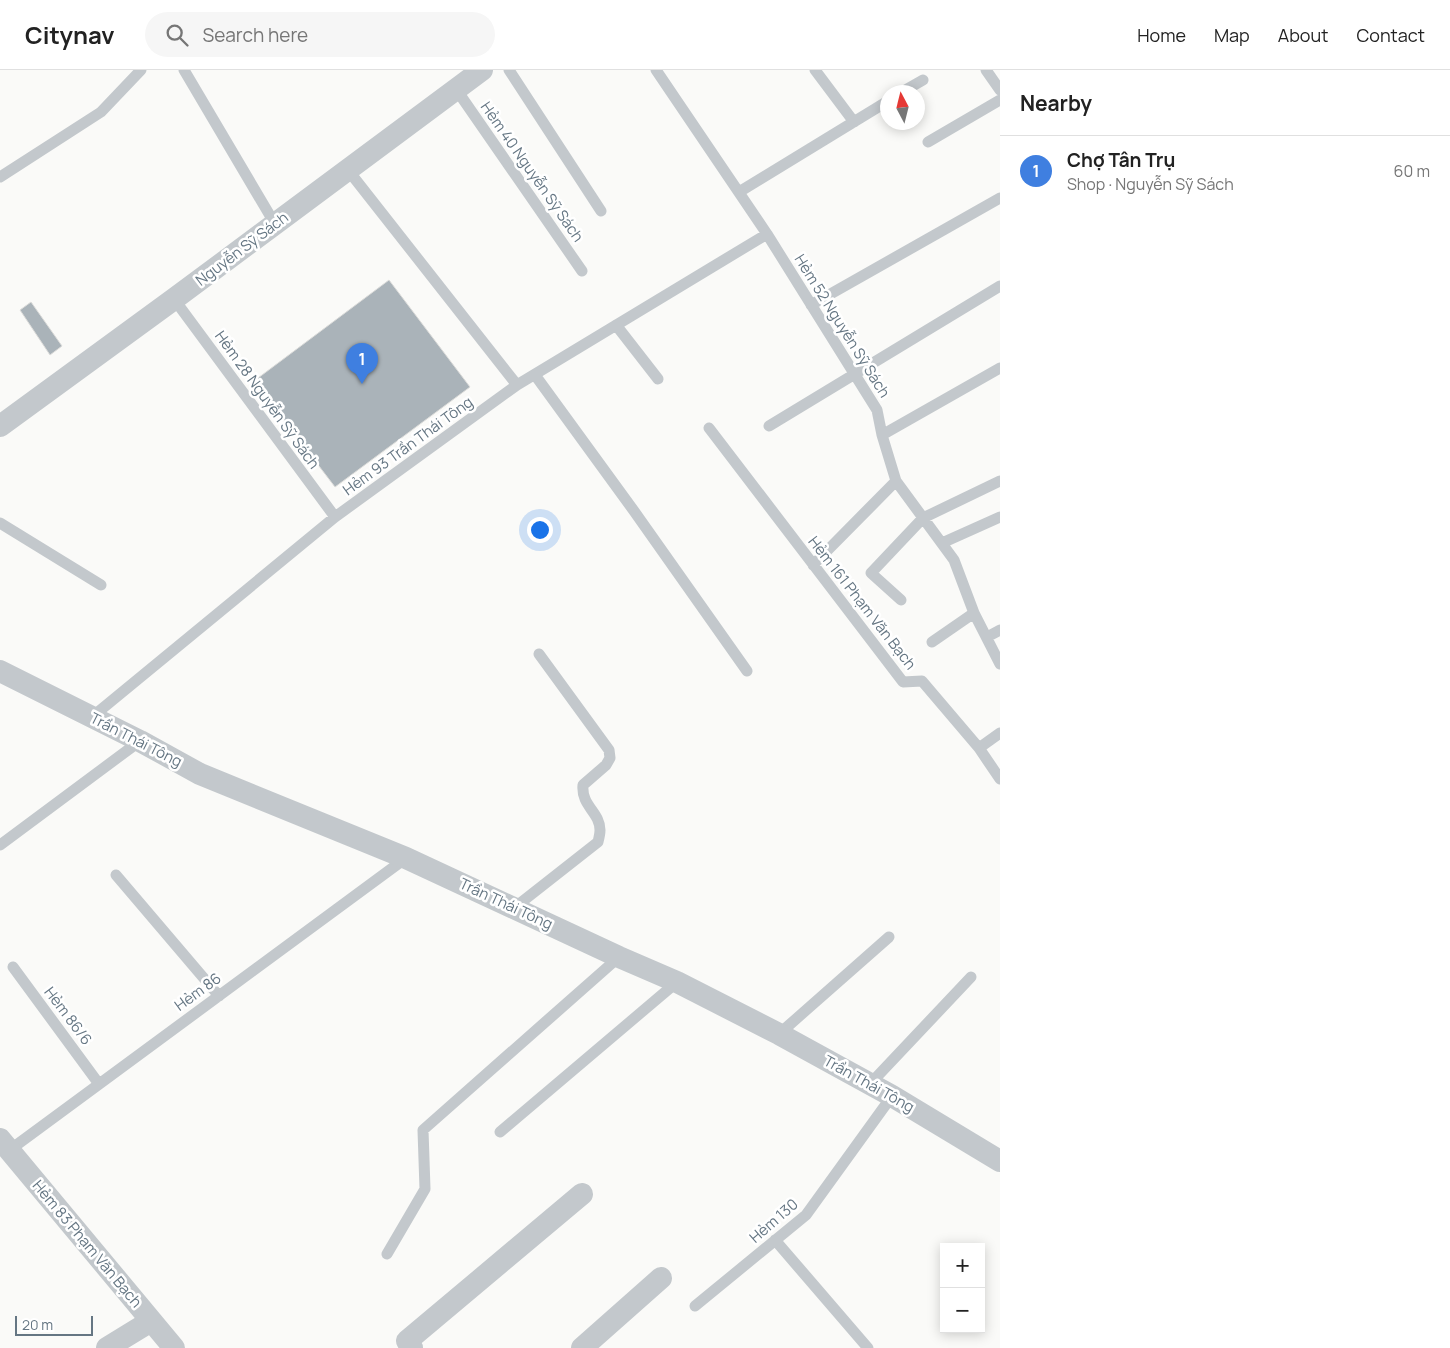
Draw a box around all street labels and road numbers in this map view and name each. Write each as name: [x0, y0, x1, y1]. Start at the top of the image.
street label: Hẻm 40 Nguyễn Sỹ Sách: [476, 97, 589, 246]
street label: Nguyễn Sỹ Sách: [191, 207, 292, 290]
street label: Hẻm 52 Nguyễn Sỹ Sách: [790, 250, 895, 402]
street label: Hẻm 28 Nguyễn Sỹ Sách: [210, 326, 325, 473]
street label: Hẻm 93 Trần Thái Tông: [338, 391, 477, 500]
street label: Hẻm 161 Phạm Văn Bạch: [804, 532, 921, 674]
street label: Trần Thái Tông: [87, 707, 186, 772]
street label: Trần Thái Tông: [456, 873, 556, 934]
street label: Hẻm 86: [170, 968, 225, 1016]
street label: Hẻm 86/6: [40, 982, 97, 1049]
street label: Trần Thái Tông: [820, 1050, 918, 1117]
street label: Hẻm 83 Phạm Văn Bạch: [28, 1176, 147, 1312]
street label: Hẻm 130: [745, 1194, 802, 1248]

